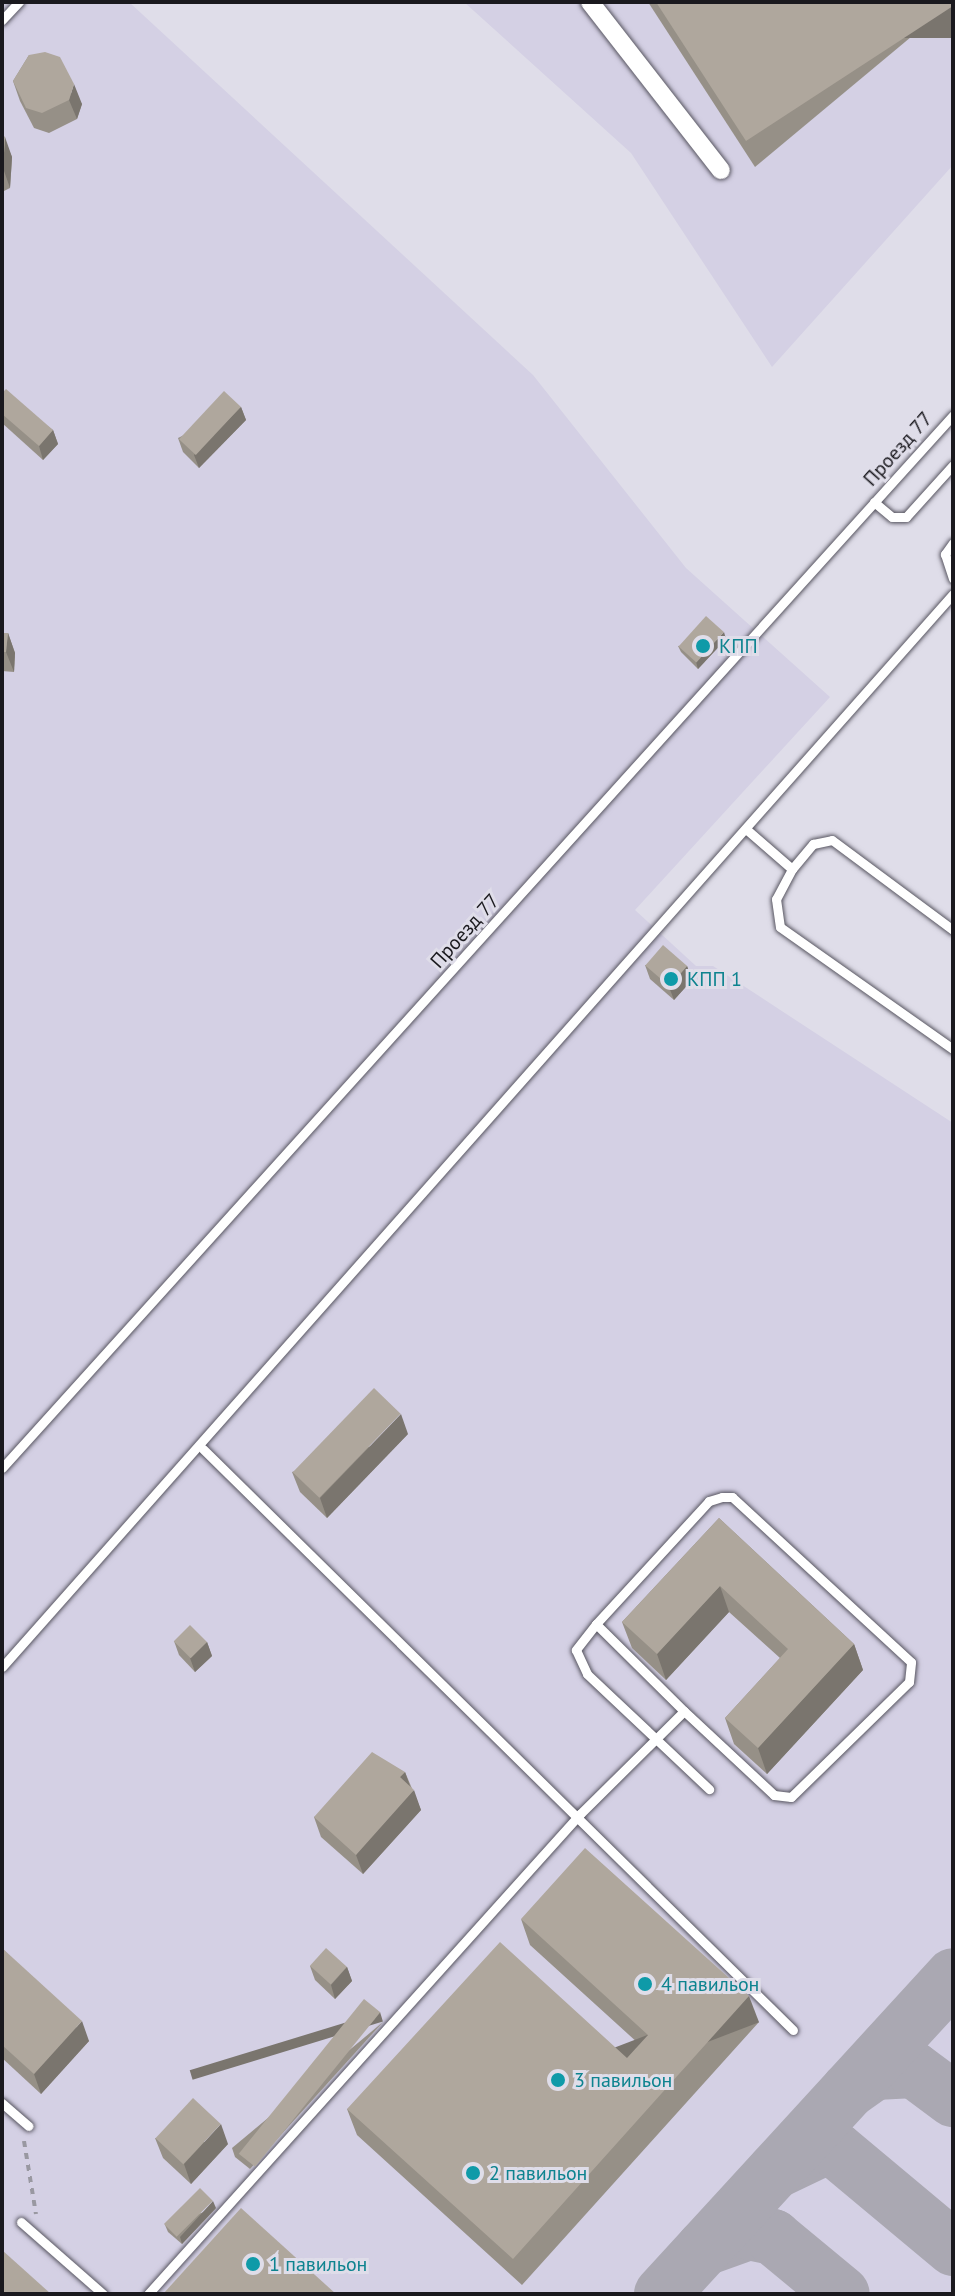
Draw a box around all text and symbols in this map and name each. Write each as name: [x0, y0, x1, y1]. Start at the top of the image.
street label: Проезд 77: [858, 407, 938, 491]
place label: КПП: [719, 634, 758, 658]
marker: КПП: [694, 637, 712, 655]
street label: Проезд 77: [425, 889, 505, 973]
place label: КПП 1: [687, 967, 742, 991]
marker: КПП 1: [662, 970, 680, 988]
place label: 4 павильон: [661, 1972, 759, 1996]
marker: 4 павильон: [636, 1975, 654, 1993]
place label: 3 павильон: [574, 2068, 672, 2092]
marker: 3 павильон: [549, 2071, 567, 2089]
place label: 2 павильон: [489, 2161, 587, 2185]
marker: 2 павильон: [464, 2164, 482, 2182]
place label: 1 павильон: [269, 2252, 367, 2276]
marker: 1 павильон: [244, 2255, 262, 2273]

